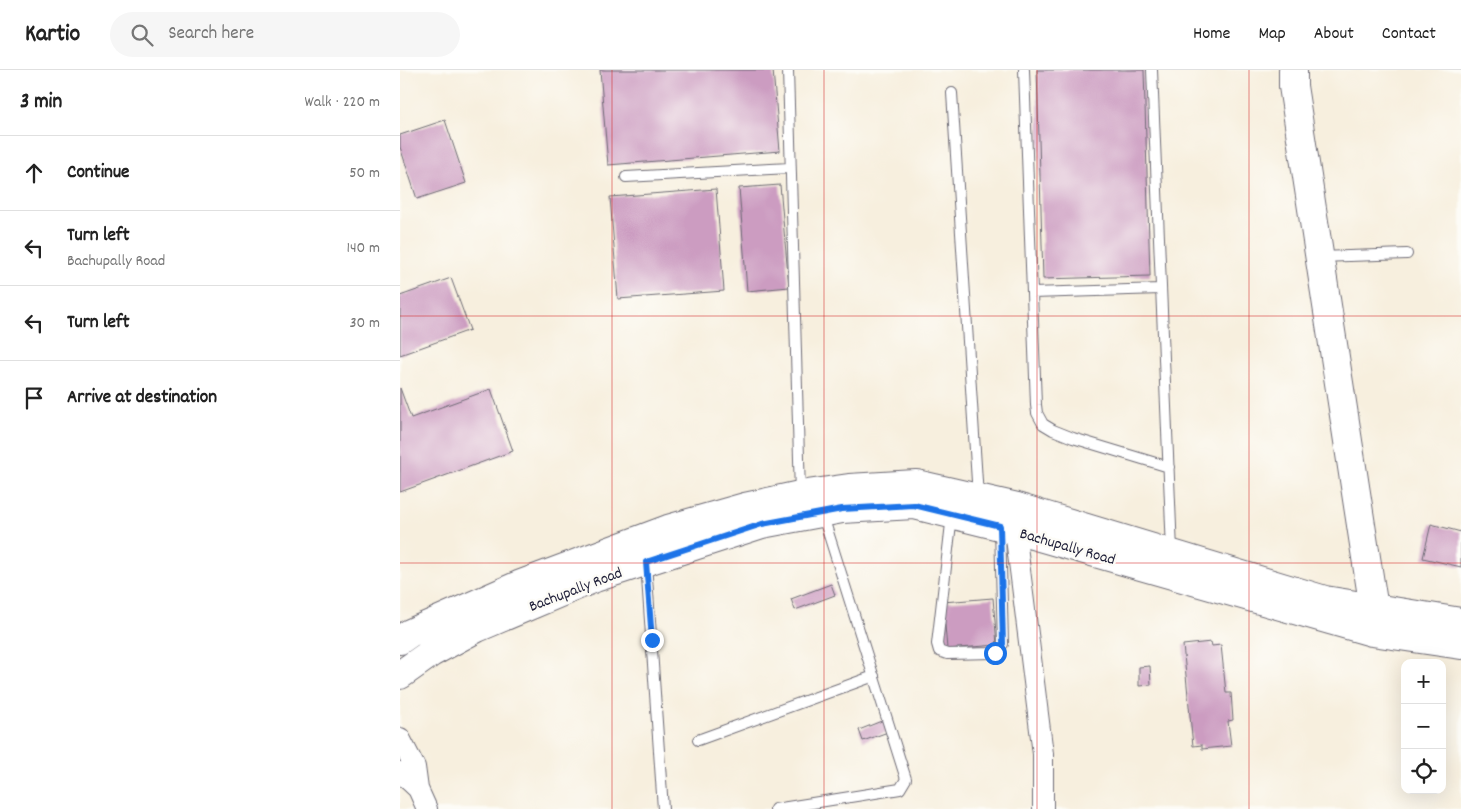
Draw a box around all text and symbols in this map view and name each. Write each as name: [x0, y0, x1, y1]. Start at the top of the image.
search box: [110, 12, 460, 57]
text: Kartio: [25, 18, 80, 52]
icon: search: [128, 21, 156, 49]
text: Search here: [168, 21, 254, 48]
text: Home: [1193, 22, 1230, 47]
text: Map: [1258, 22, 1286, 47]
text: About: [1314, 22, 1354, 47]
text: Contact: [1382, 22, 1436, 47]
text: 3 min: [20, 88, 62, 118]
text: Walk · 220 m: [305, 91, 380, 114]
icon: ahead: [20, 159, 48, 187]
text: Continue: [67, 160, 129, 187]
text: 50 m: [349, 162, 380, 185]
text: Turn left: [67, 223, 130, 250]
icon: left: [20, 234, 48, 262]
text: 140 m: [346, 237, 380, 260]
text: Bachupally Road: [67, 250, 165, 273]
icon: left: [20, 309, 48, 337]
text: Turn left: [67, 310, 130, 337]
text: 30 m: [350, 312, 380, 335]
icon: arrive: [20, 384, 48, 412]
text: Arrive at destination: [67, 385, 217, 412]
street label: Bachupally Road: [1017, 523, 1118, 572]
street label: Bachupally Road: [526, 562, 626, 619]
route end: [641, 629, 664, 652]
route start: [984, 642, 1007, 665]
map controls: [1401, 659, 1446, 794]
button: +: [1401, 659, 1446, 704]
button: −: [1401, 704, 1446, 749]
button: locate: [1401, 749, 1446, 794]

